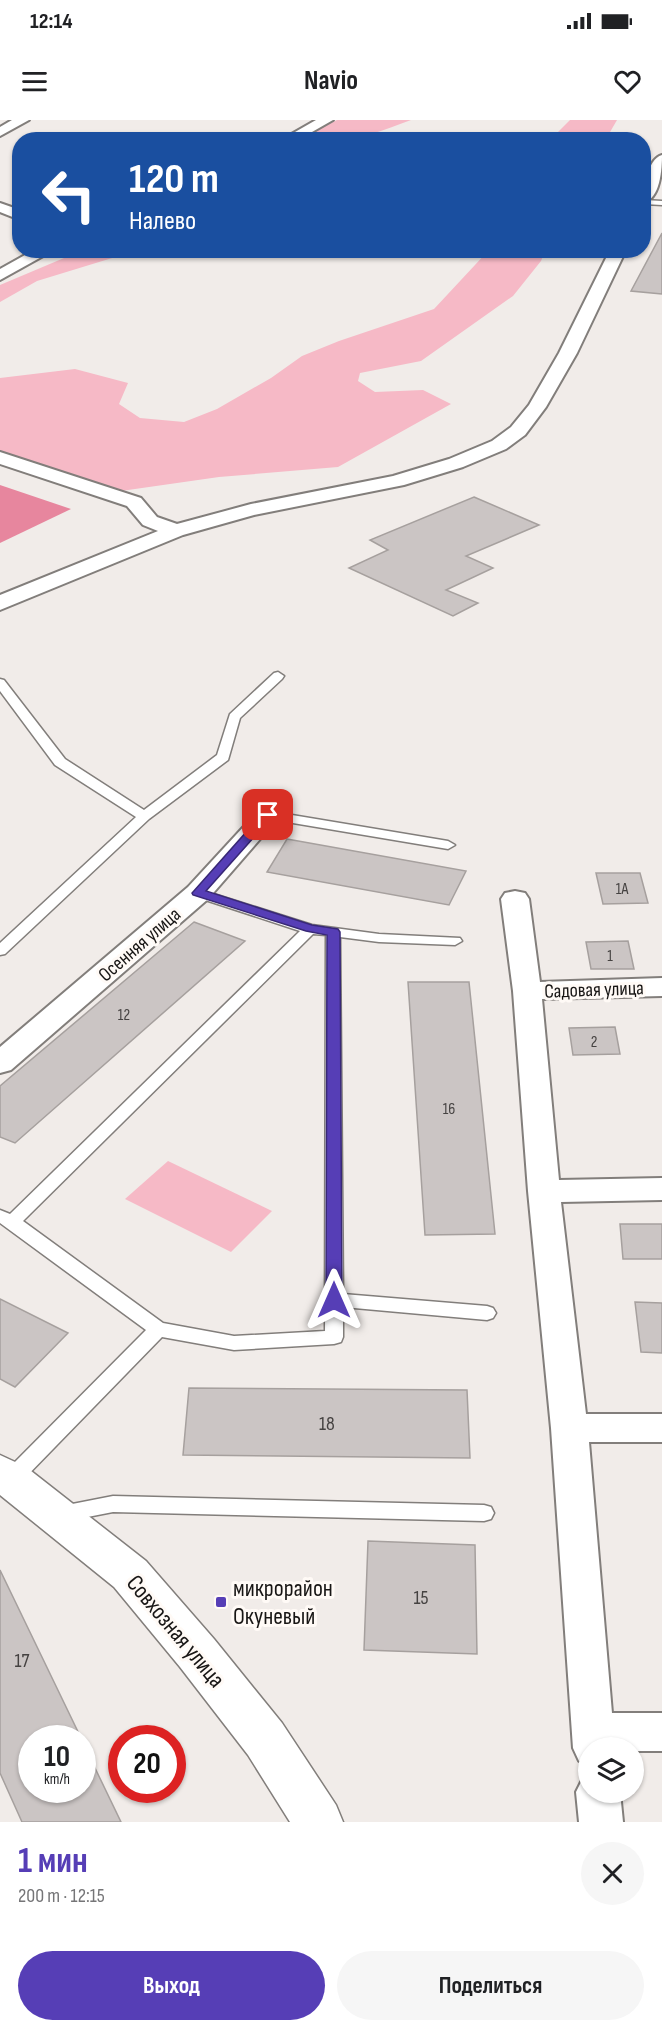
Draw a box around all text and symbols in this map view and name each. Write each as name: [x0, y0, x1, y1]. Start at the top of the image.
text: 12:14: [30, 8, 72, 35]
icon: menu: [18, 65, 51, 98]
text: Navio: [304, 65, 358, 97]
icon: heart: [611, 65, 644, 98]
text: 120 m: [129, 154, 219, 205]
icon: left: [30, 156, 108, 234]
text: Налево: [129, 205, 196, 237]
pin: [242, 789, 293, 840]
icon: arrive: [251, 798, 284, 831]
house number: 1А: [616, 880, 628, 899]
street label: Осенняя улица: [94, 903, 186, 987]
house number: 1: [607, 947, 613, 966]
street label: Садовая улица: [544, 976, 644, 1004]
house number: 12: [118, 1006, 130, 1025]
house number: 2: [591, 1033, 597, 1052]
house number: 16: [443, 1100, 455, 1119]
position arrow: [302, 1268, 366, 1332]
house number: 18: [319, 1412, 335, 1436]
street label: Совхозная улица: [120, 1569, 231, 1694]
place label: микрорайон Окуневый: [233, 1574, 333, 1631]
house number: 15: [413, 1586, 429, 1610]
marker: микрорайон Окуневый: [214, 1595, 228, 1609]
house number: 17: [15, 1649, 29, 1673]
speed limit sign: 20: [108, 1725, 186, 1803]
map controls: [578, 1737, 644, 1803]
button: layers: [578, 1737, 644, 1803]
text: 10: [44, 1739, 70, 1775]
text: km/h: [44, 1770, 70, 1789]
text: 1 мин: [18, 1840, 88, 1883]
button: close: [581, 1842, 644, 1905]
text: 200 m · 12:15: [18, 1884, 105, 1908]
button: Выход: [18, 1951, 325, 2020]
button: Поделиться: [337, 1951, 644, 2020]

